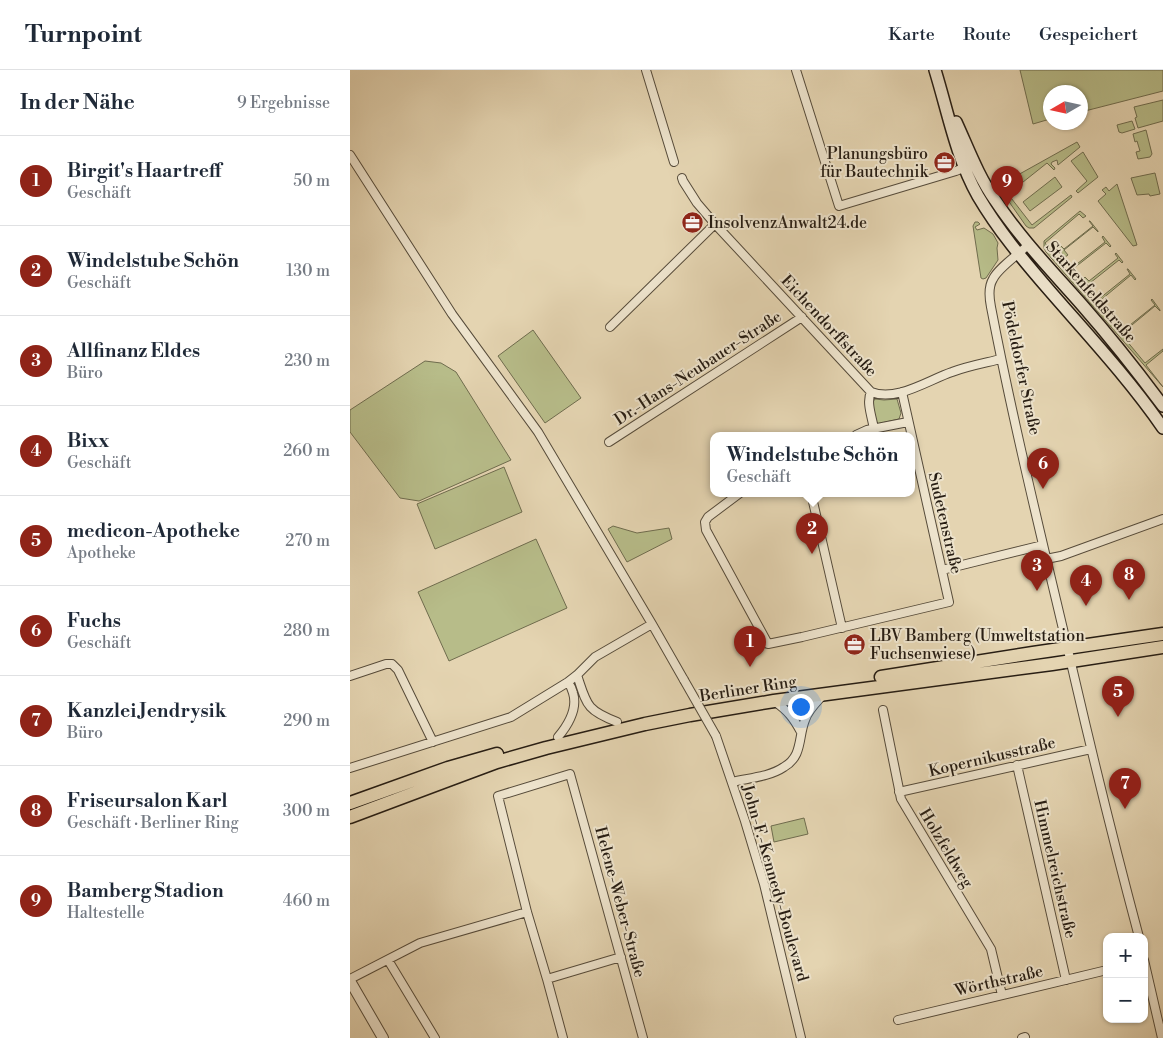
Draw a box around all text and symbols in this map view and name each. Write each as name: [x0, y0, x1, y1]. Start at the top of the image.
text: Turnpoint: [25, 20, 142, 50]
text: Karte: [888, 23, 935, 46]
text: Route: [963, 23, 1011, 46]
text: Gespeichert: [1039, 23, 1138, 46]
north arrow: [1043, 85, 1088, 130]
text: In der Nähe: [20, 90, 135, 116]
text: 9 Ergebnisse: [237, 93, 330, 113]
place label: Planungsbüro für Bautechnik: [820, 144, 930, 182]
office icon: Planungsbüro für Bautechnik: [932, 151, 956, 175]
text: Birgit's Haartreff: [67, 159, 221, 183]
pin: 9: [991, 166, 1023, 207]
text: 1: [32, 171, 40, 191]
text: 50 m: [293, 171, 330, 191]
text: Geschäft: [67, 183, 132, 203]
office icon: InsolvenzAnwalt24.de: [680, 211, 704, 235]
place label: InsolvenzAnwalt24.de: [708, 213, 867, 233]
street label: Starkenfeldstraße: [1041, 237, 1141, 347]
text: Windelstube Schön: [67, 249, 239, 273]
text: 2: [31, 261, 41, 281]
text: 130 m: [286, 261, 330, 281]
street label: Eichendorffstraße: [777, 271, 881, 381]
text: Geschäft: [67, 273, 132, 293]
street label: Pödeldorfer Straße: [997, 299, 1045, 437]
street label: Dr.-Hans-Neubauer-Straße: [611, 306, 785, 430]
text: Allfinanz Eldes: [67, 339, 200, 363]
text: 3: [31, 351, 41, 371]
text: 230 m: [284, 351, 330, 371]
text: Büro: [67, 363, 103, 383]
text: Bixx: [67, 429, 109, 453]
popup: [710, 432, 915, 497]
text: 4: [31, 441, 41, 461]
text: 260 m: [283, 441, 330, 461]
text: Windelstube Schön: [727, 443, 898, 467]
pin: 6: [1027, 448, 1059, 489]
text: Geschäft: [67, 453, 132, 473]
text: Geschäft: [727, 467, 791, 487]
street label: Sudetenstraße: [924, 470, 966, 576]
pin: 2: [796, 513, 828, 554]
text: medicon-Apotheke: [67, 519, 240, 543]
text: 5: [31, 531, 41, 551]
text: 270 m: [285, 531, 330, 551]
text: Apotheke: [67, 543, 136, 563]
pin: 3: [1021, 550, 1053, 591]
pin: 8: [1113, 559, 1145, 600]
pin: 4: [1070, 565, 1102, 606]
text: Fuchs: [67, 609, 121, 633]
text: 6: [31, 621, 41, 641]
text: 280 m: [283, 621, 330, 641]
pin: 1: [734, 626, 766, 667]
place label: LBV Bamberg (Umweltstation Fuchsenwiese): [870, 626, 1085, 664]
text: Geschäft: [67, 633, 132, 653]
office icon: LBV Bamberg (Umweltstation Fuchsenwiese): [842, 633, 866, 657]
street label: Berliner Ring: [697, 671, 799, 707]
pin: 5: [1102, 676, 1134, 717]
your location: [788, 694, 814, 720]
text: Kanzlei Jendrysik: [67, 699, 226, 723]
text: 7: [31, 711, 41, 731]
text: 290 m: [283, 711, 330, 731]
text: Büro: [67, 723, 103, 743]
street label: Kopernikusstraße: [927, 733, 1057, 781]
pin: 7: [1109, 768, 1141, 809]
street label: John-F.-Kennedy-Boulevard: [737, 781, 813, 984]
text: Friseursalon Karl: [67, 789, 227, 813]
street label: Himmelreichstraße: [1029, 798, 1081, 940]
text: 8: [31, 801, 41, 821]
text: 300 m: [283, 801, 330, 821]
street label: Holzfeldweg: [914, 805, 978, 892]
text: Geschäft · Berliner Ring: [67, 813, 239, 833]
street label: Helene-Weber-Straße: [590, 824, 650, 980]
text: Bamberg Stadion: [67, 879, 224, 903]
text: 9: [31, 891, 41, 911]
text: 460 m: [283, 891, 330, 911]
text: Haltestelle: [67, 903, 145, 923]
map controls: [1103, 933, 1148, 1023]
button: +: [1103, 933, 1148, 978]
street label: Wörthstraße: [952, 961, 1045, 1001]
button: −: [1103, 978, 1148, 1023]

